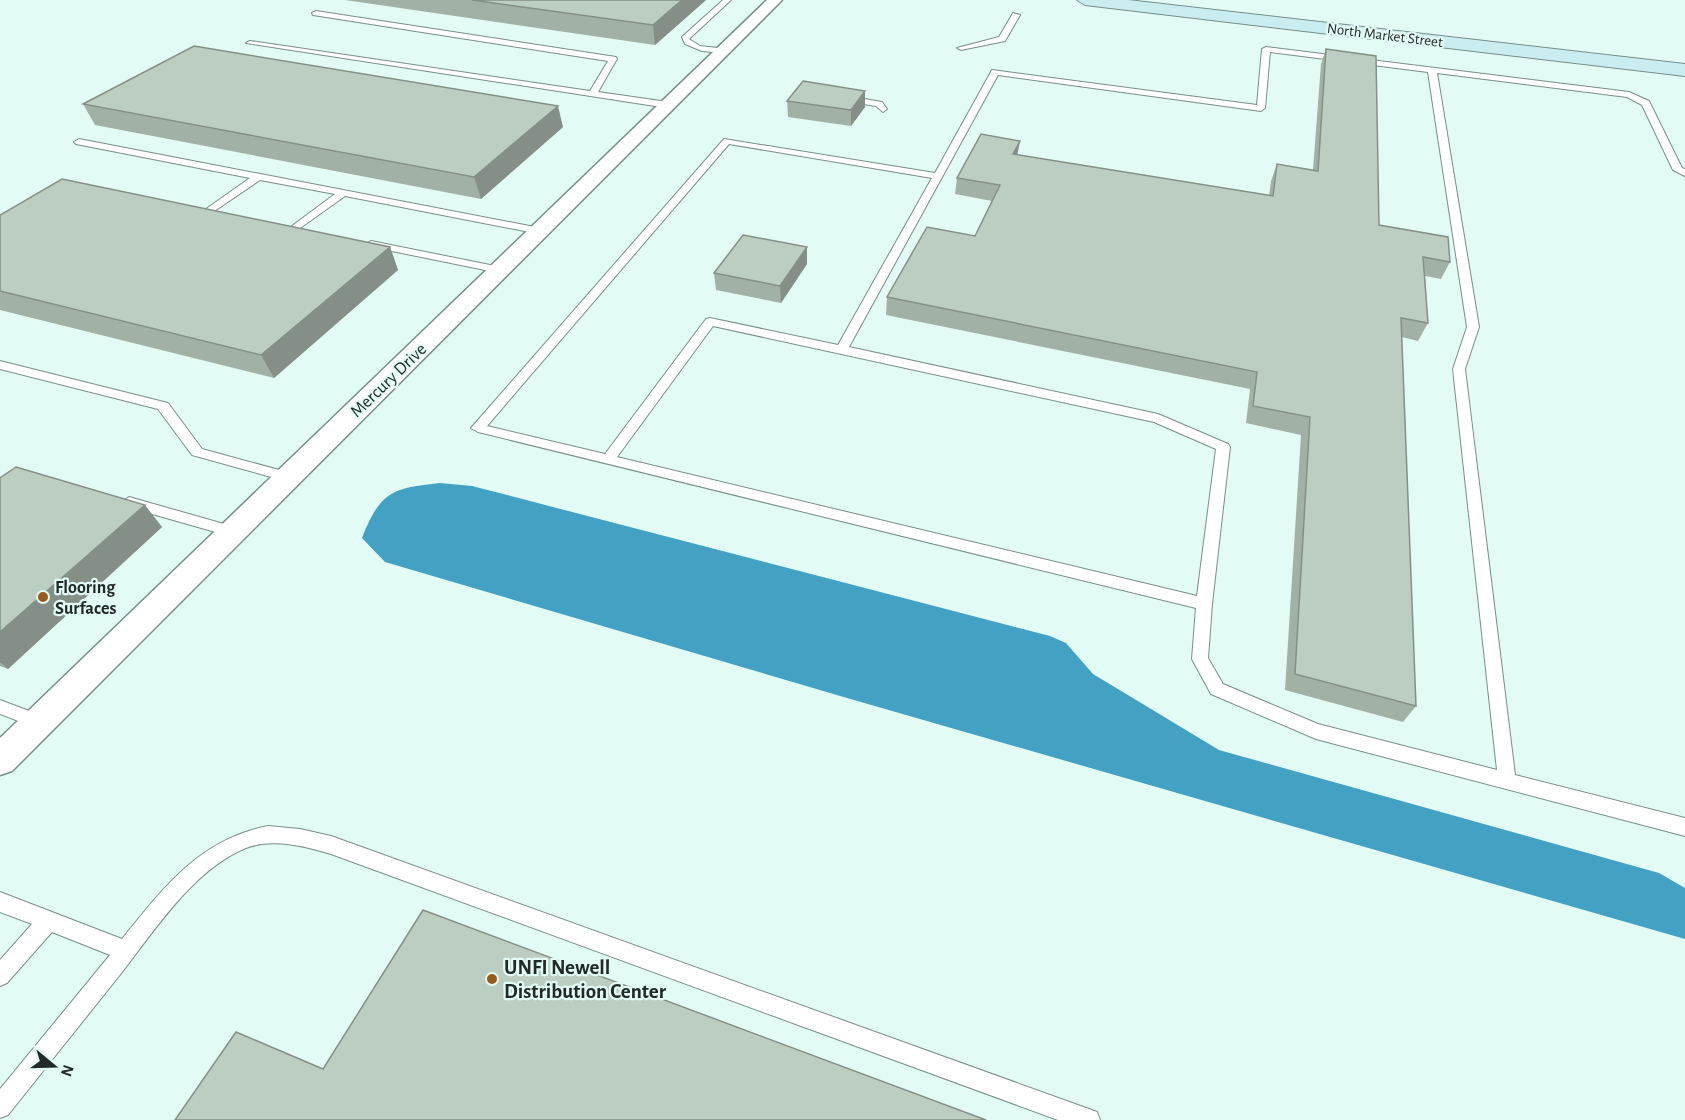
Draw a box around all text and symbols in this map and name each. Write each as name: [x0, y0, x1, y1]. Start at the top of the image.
street label: North Market Street: [1326, 21, 1444, 50]
street label: Mercury Drive: [347, 340, 430, 421]
place label: Flooring Surfaces: [55, 579, 116, 618]
marker: Flooring Surfaces: [36, 590, 50, 604]
place label: UNFI Newell Distribution Center: [504, 957, 667, 1002]
marker: UNFI Newell Distribution Center: [485, 972, 499, 986]
north arrow: [24, 1036, 84, 1096]
text: N: [58, 1063, 77, 1078]

